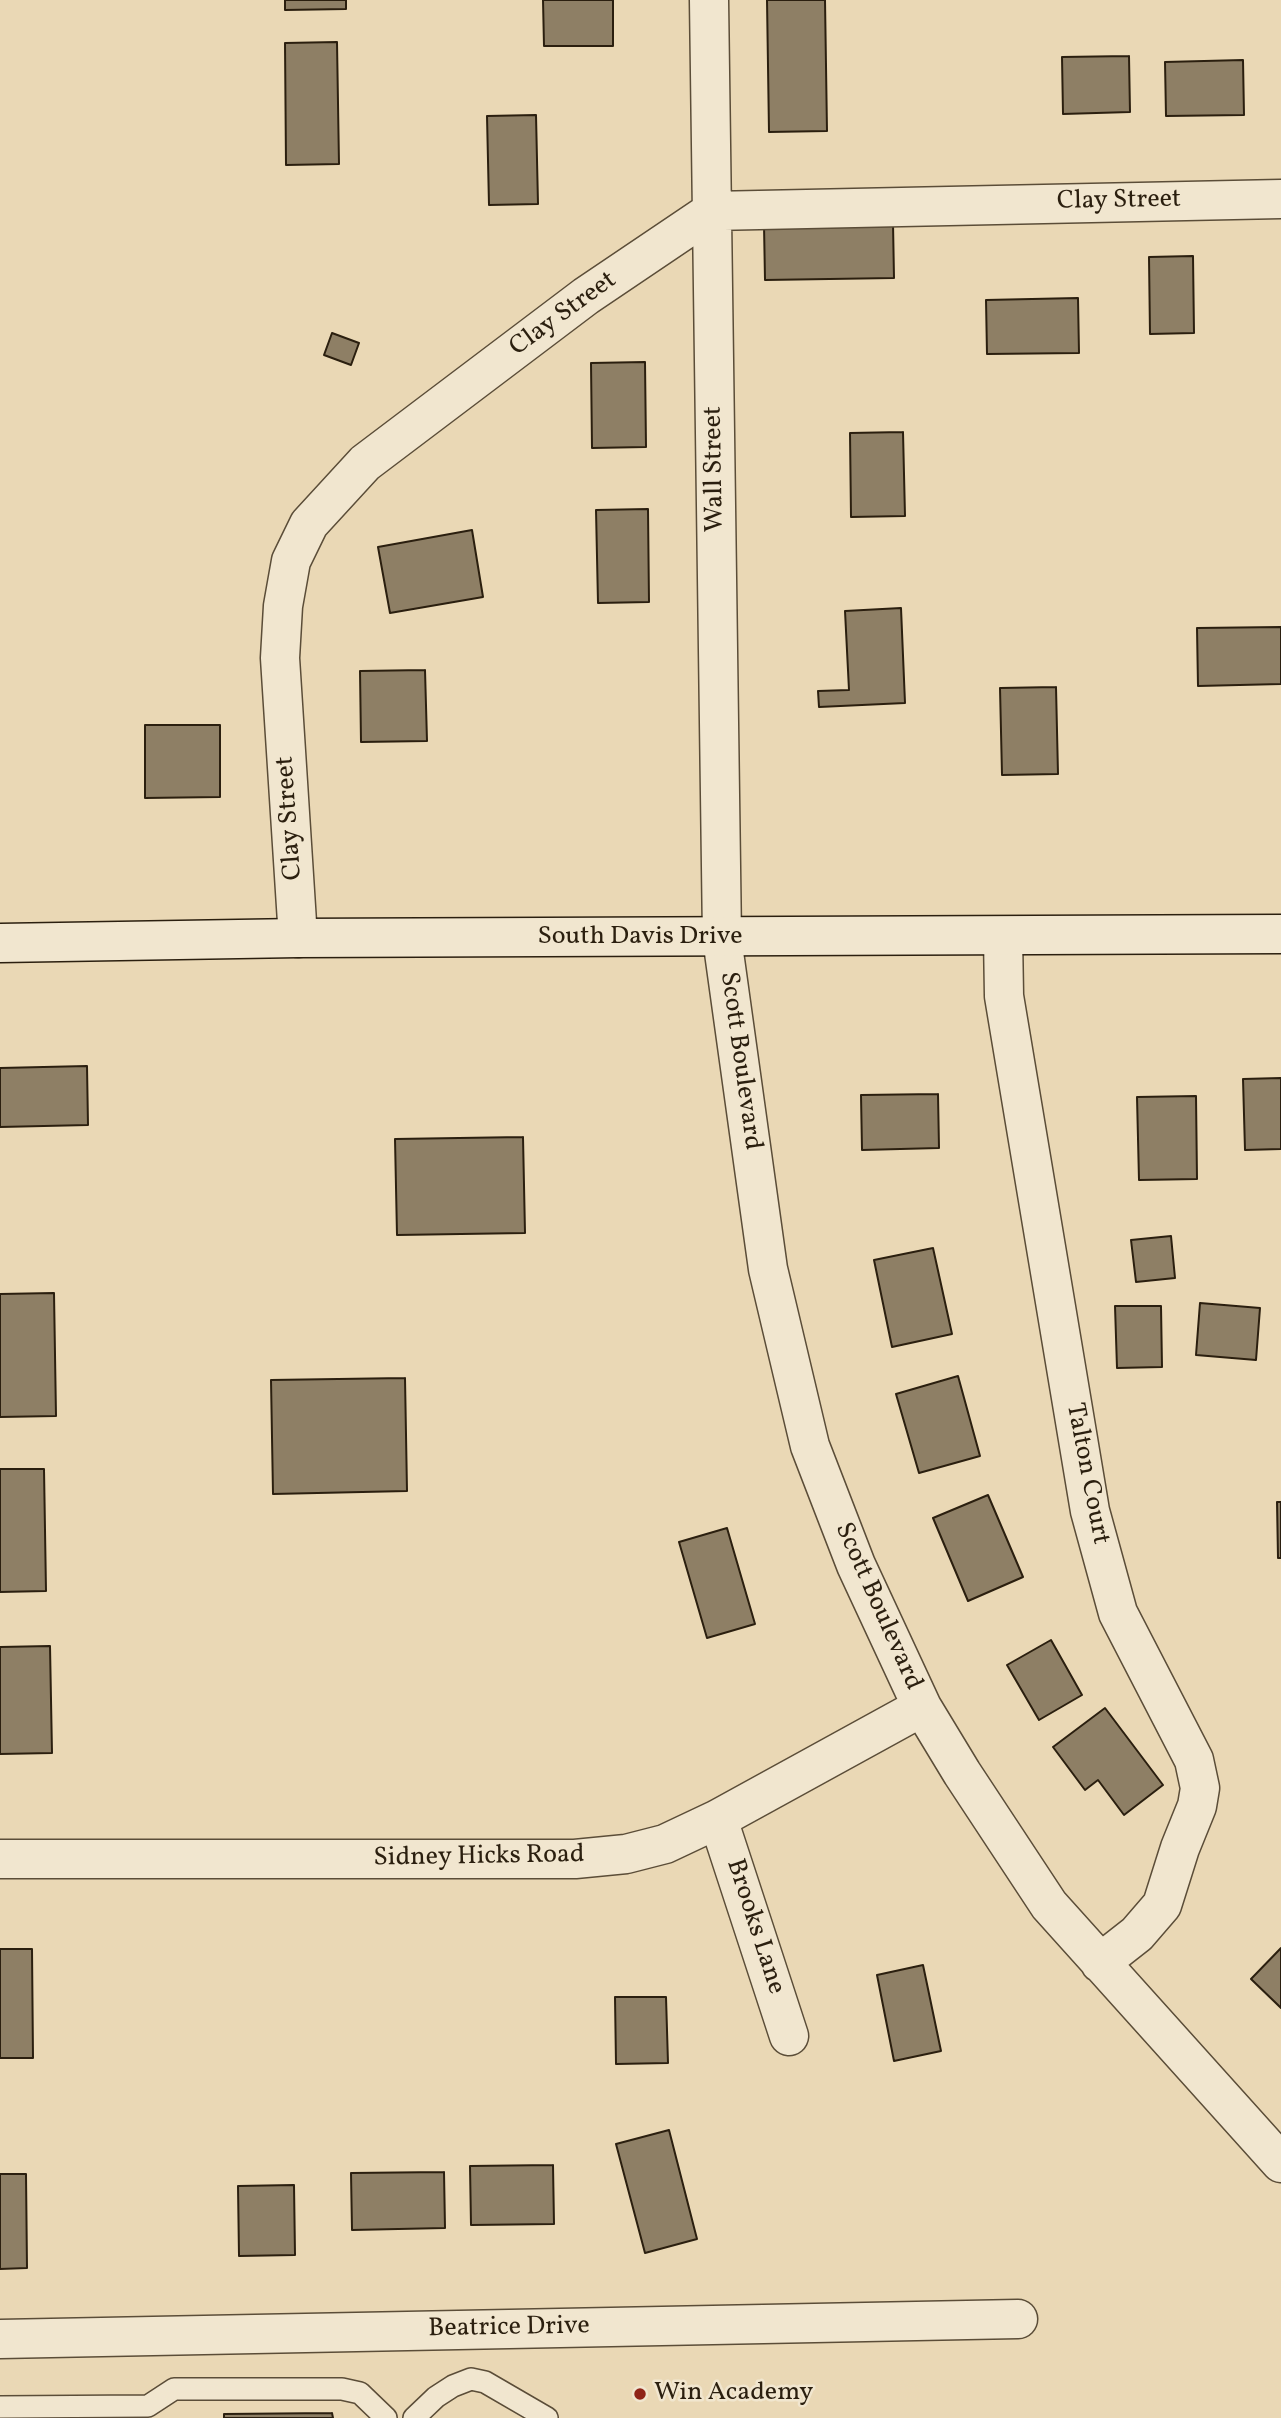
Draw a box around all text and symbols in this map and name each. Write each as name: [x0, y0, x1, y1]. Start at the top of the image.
street label: Clay Street: [1057, 185, 1181, 219]
street label: Clay Street: [505, 266, 623, 364]
street label: Wall Street: [699, 406, 733, 532]
street label: Clay Street: [271, 755, 311, 881]
street label: South Davis Drive: [537, 922, 743, 954]
street label: Scott Boulevard: [711, 970, 767, 1152]
street label: Talton Court: [1057, 1401, 1115, 1547]
street label: Scott Boulevard: [826, 1519, 928, 1695]
street label: Sidney Hicks Road: [373, 1841, 585, 1875]
street label: Brooks Lane: [717, 1855, 791, 1999]
street label: Beatrice Drive: [428, 2312, 590, 2346]
place label: Win Academy: [654, 2378, 813, 2410]
marker: Win Academy: [632, 2386, 648, 2402]

